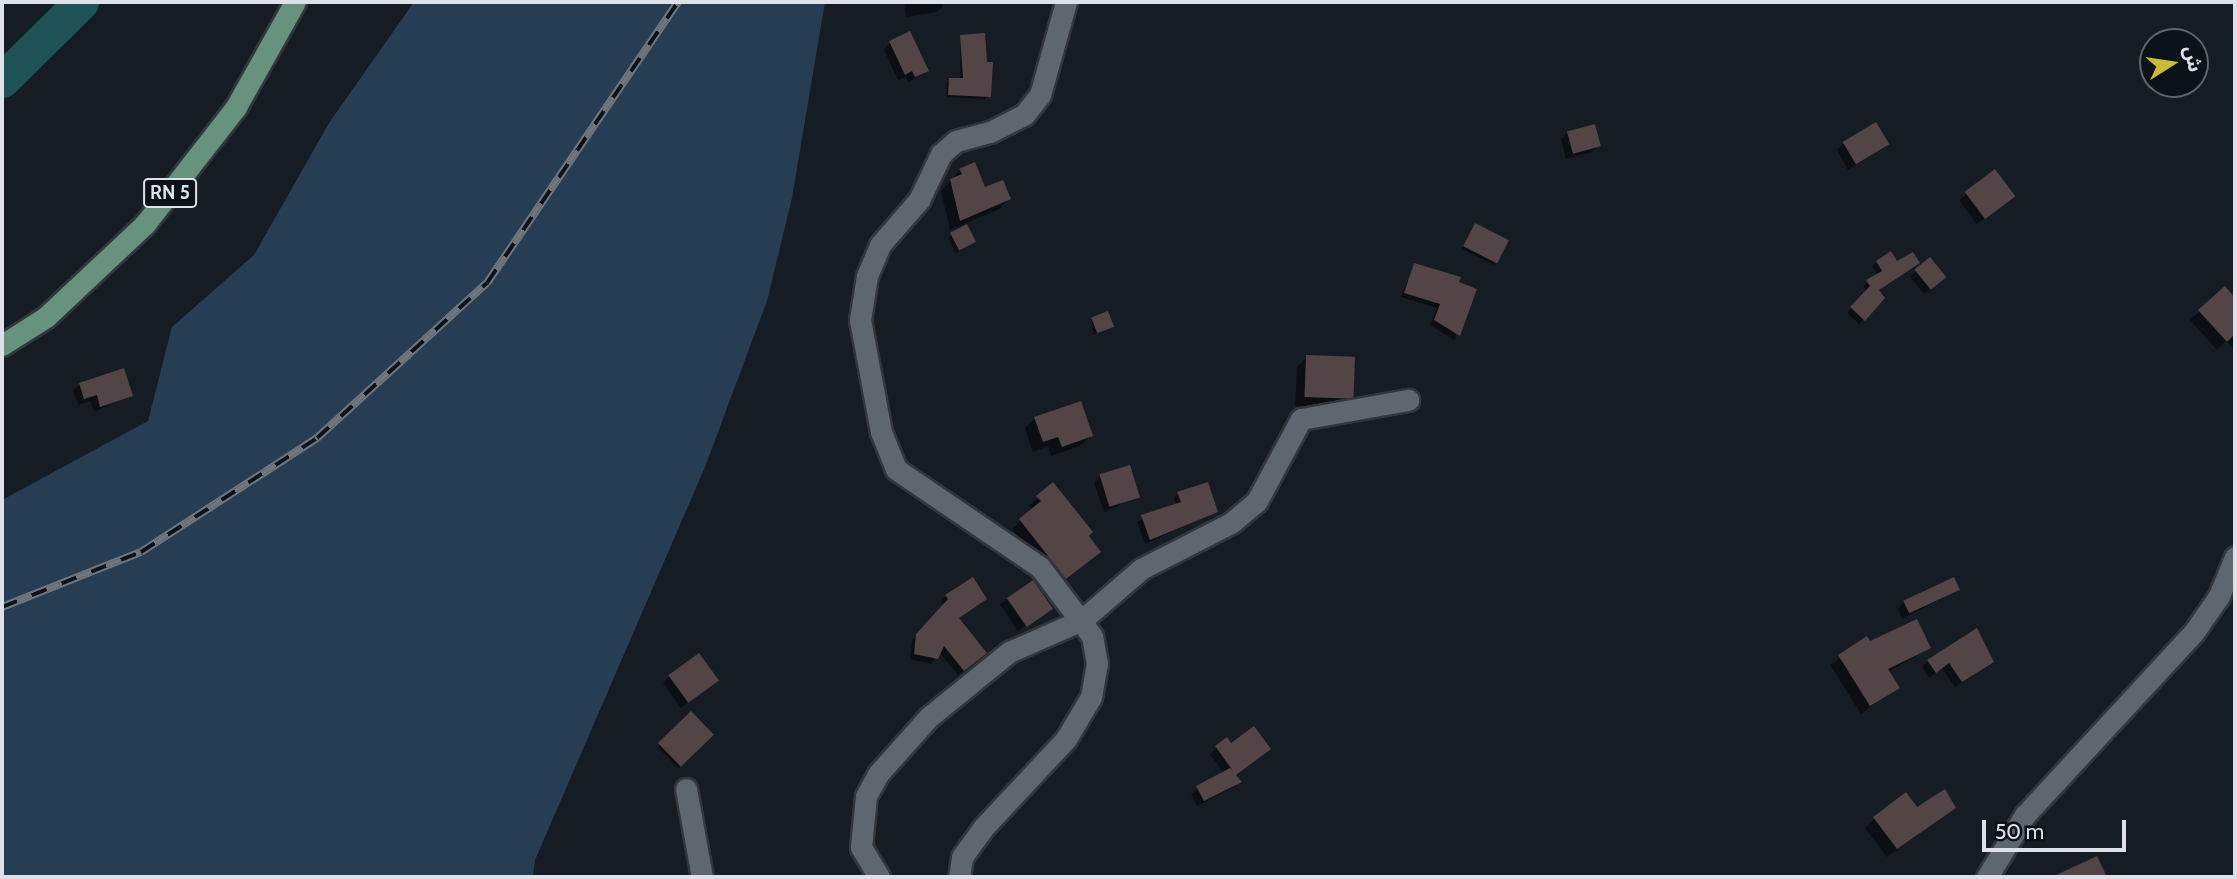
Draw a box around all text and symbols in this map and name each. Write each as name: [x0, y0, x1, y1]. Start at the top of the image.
north arrow: [2139, 28, 2209, 98]
text: ش: [2179, 44, 2207, 74]
road number: RN 5: [142, 178, 198, 209]
scale bar: [1985, 806, 2128, 850]
text: 50 m: [1995, 819, 2044, 844]

